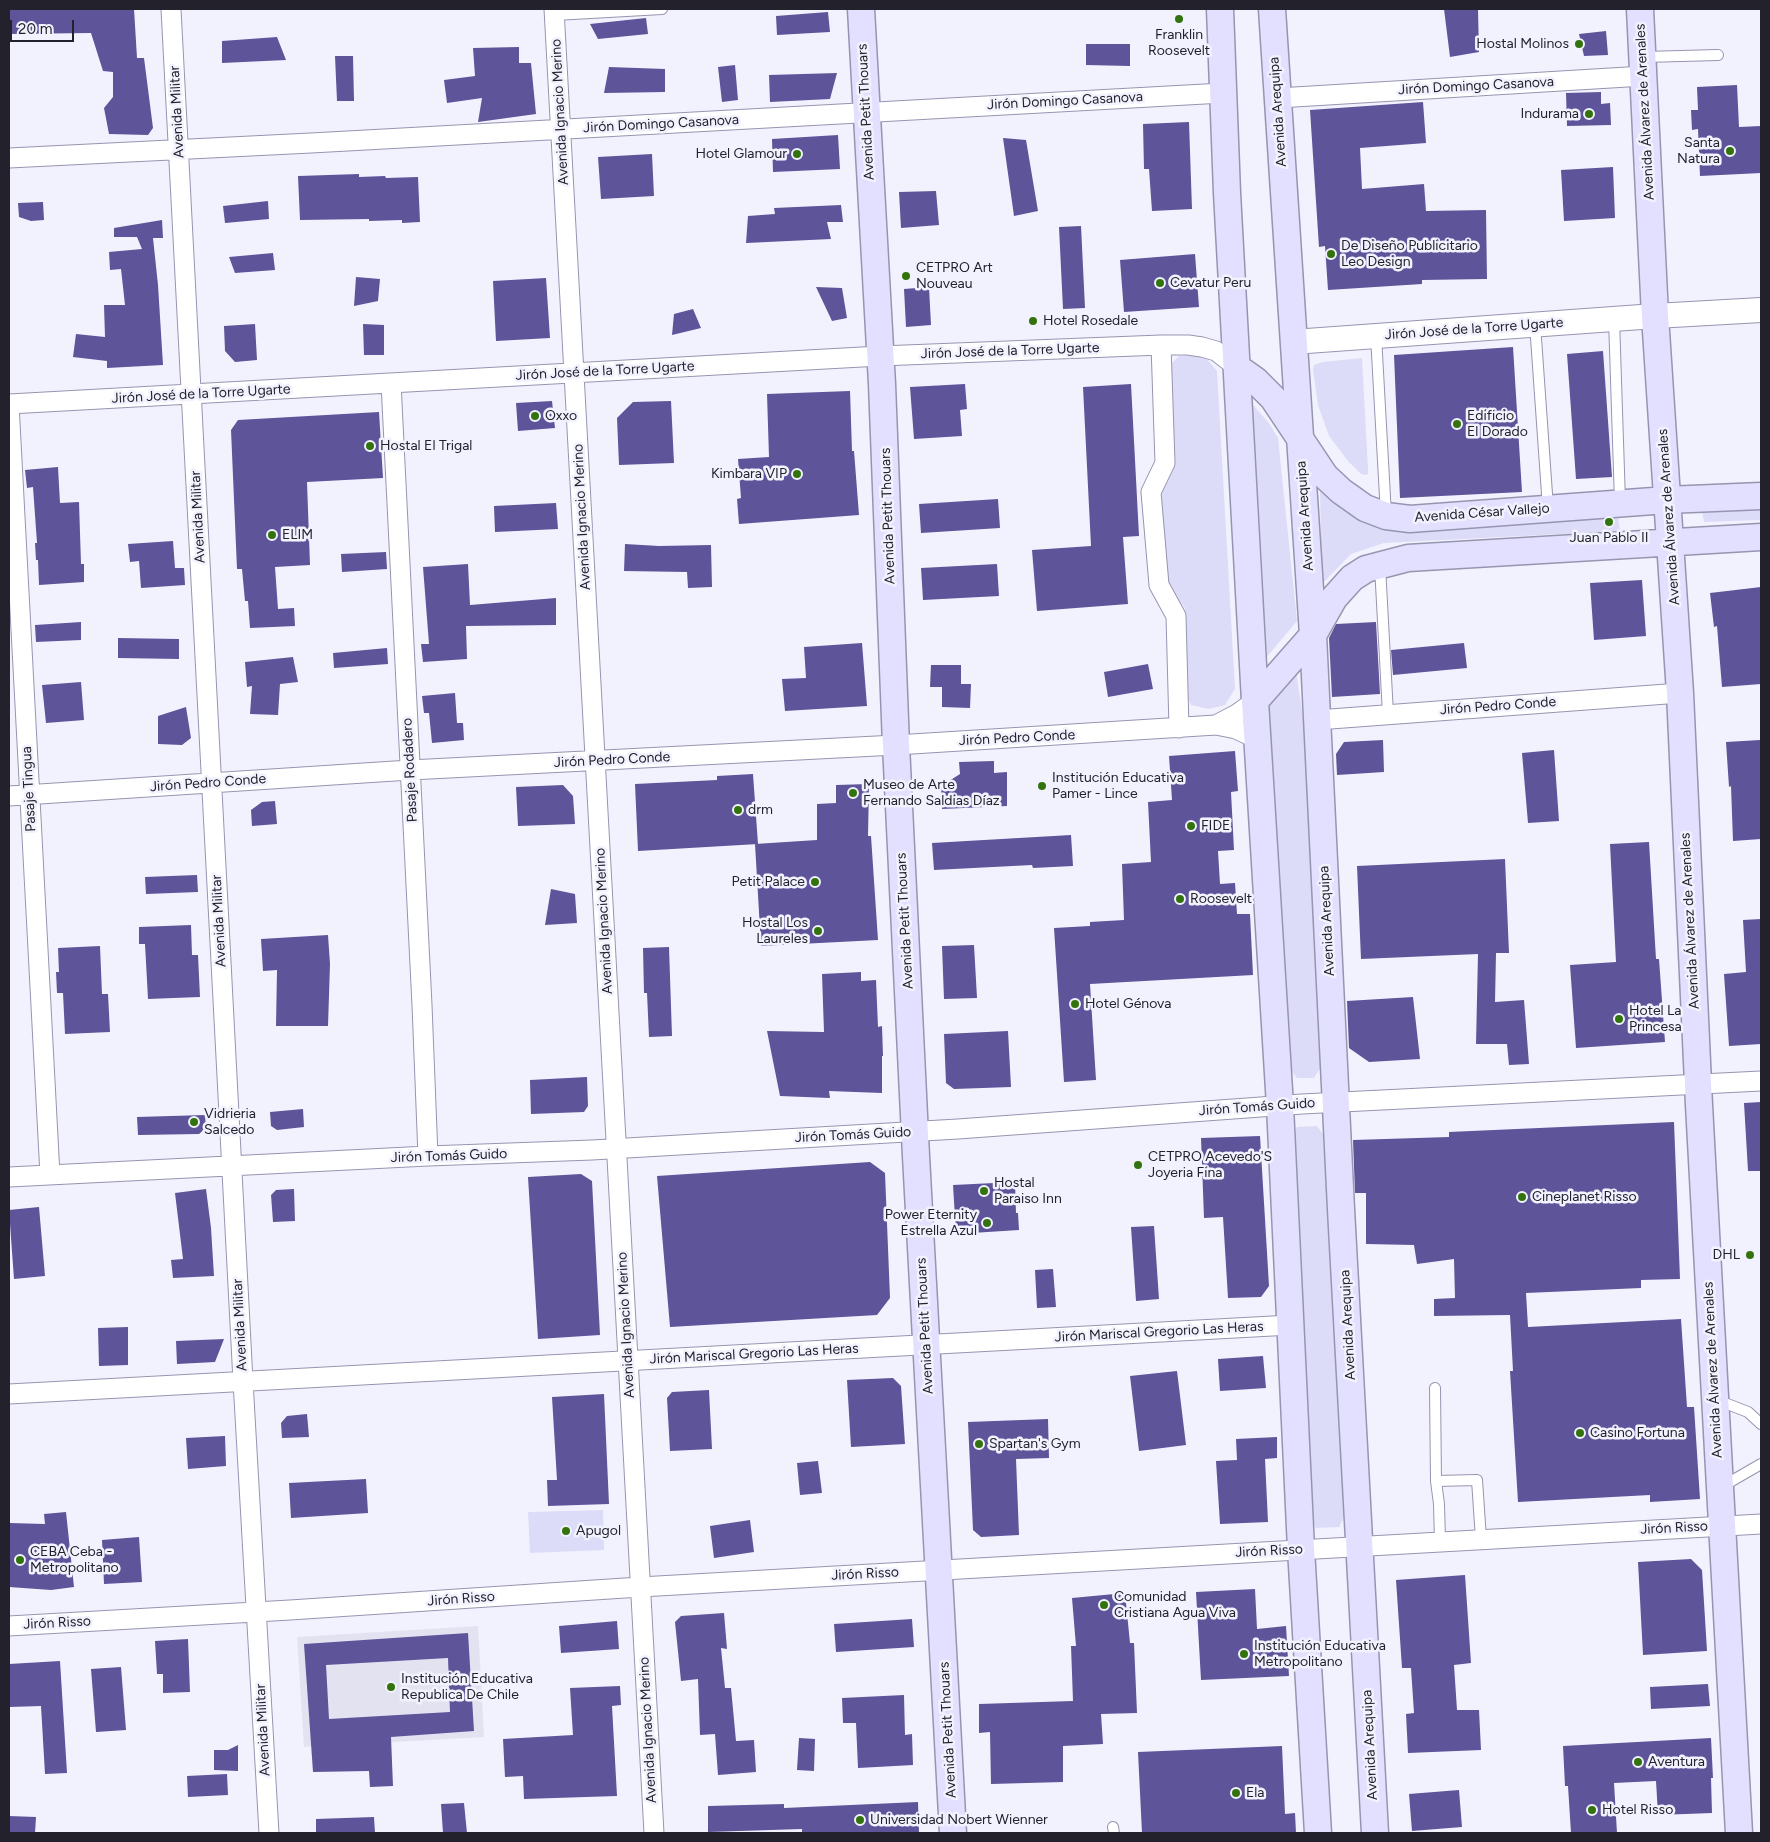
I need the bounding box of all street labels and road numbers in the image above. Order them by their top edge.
street label: Avenida Álvarez de Arenales [1632,23,1658,201]
street label: Avenida Ignacio Merino [548,38,572,186]
street label: Avenida Petit Thouars [854,43,878,181]
street label: Avenida Arequipa [1266,56,1290,168]
street label: Avenida Militar [166,65,188,159]
street label: Jirón Domingo Casanova [1398,74,1554,98]
street label: Jirón Domingo Casanova [987,89,1143,113]
street label: Jirón Domingo Casanova [583,112,739,136]
street label: Jirón José de la Torre Ugarte [1384,314,1564,344]
street label: Jirón José de la Torre Ugarte [920,339,1100,363]
street label: Jirón José de la Torre Ugarte [515,358,695,384]
street label: Jirón José de la Torre Ugarte [111,381,291,407]
street label: Avenida Álvarez de Arenales [1654,428,1684,606]
street label: Avenida Ignacio Merino [570,443,594,591]
street label: Avenida Petit Thouars [877,447,899,585]
street label: Avenida Arequipa [1293,460,1317,572]
street label: Avenida Militar [187,470,209,564]
street label: Avenida César Vallejo [1414,500,1550,526]
street label: Jirón Pedro Conde [1439,694,1557,718]
street label: Pasaje Rodadero [399,717,421,823]
street label: Jirón Pedro Conde [958,727,1076,749]
street label: Pasaje Tingua [18,746,40,832]
street label: Jirón Pedro Conde [553,749,671,771]
street label: Jirón Pedro Conde [149,771,267,795]
street label: Avenida Álvarez de Arenales [1677,832,1703,1010]
street label: Avenida Ignacio Merino [592,847,616,995]
street label: Avenida Petit Thouars [893,852,917,990]
street label: Avenida Arequipa [1316,865,1338,977]
street label: Avenida Militar [208,874,230,968]
street label: Jirón Tomás Guido [1198,1095,1316,1119]
street label: Jirón Tomás Guido [794,1124,912,1146]
street label: Jirón Tomás Guido [390,1146,508,1166]
street label: Avenida Ignacio Merino [614,1251,638,1399]
street label: Avenida Petit Thouars [913,1257,937,1395]
street label: Avenida Arequipa [1337,1269,1359,1381]
street label: Avenida Militar [229,1278,251,1372]
street label: Avenida Álvarez de Arenales [1700,1281,1726,1459]
street label: Jirón Mariscal Gregorio Las Heras [1054,1318,1264,1346]
street label: Jirón Mariscal Gregorio Las Heras [649,1340,859,1368]
street label: Jirón Risso [1640,1518,1708,1538]
street label: Jirón Risso [1235,1541,1303,1561]
street label: Jirón Risso [831,1564,899,1584]
street label: Jirón Risso [427,1588,495,1610]
street label: Jirón Risso [23,1613,91,1633]
street label: Avenida Ignacio Merino [636,1656,660,1804]
street label: Avenida Petit Thouars [936,1661,960,1799]
street label: Avenida Militar [252,1683,274,1777]
street label: Avenida Arequipa [1359,1689,1381,1801]

